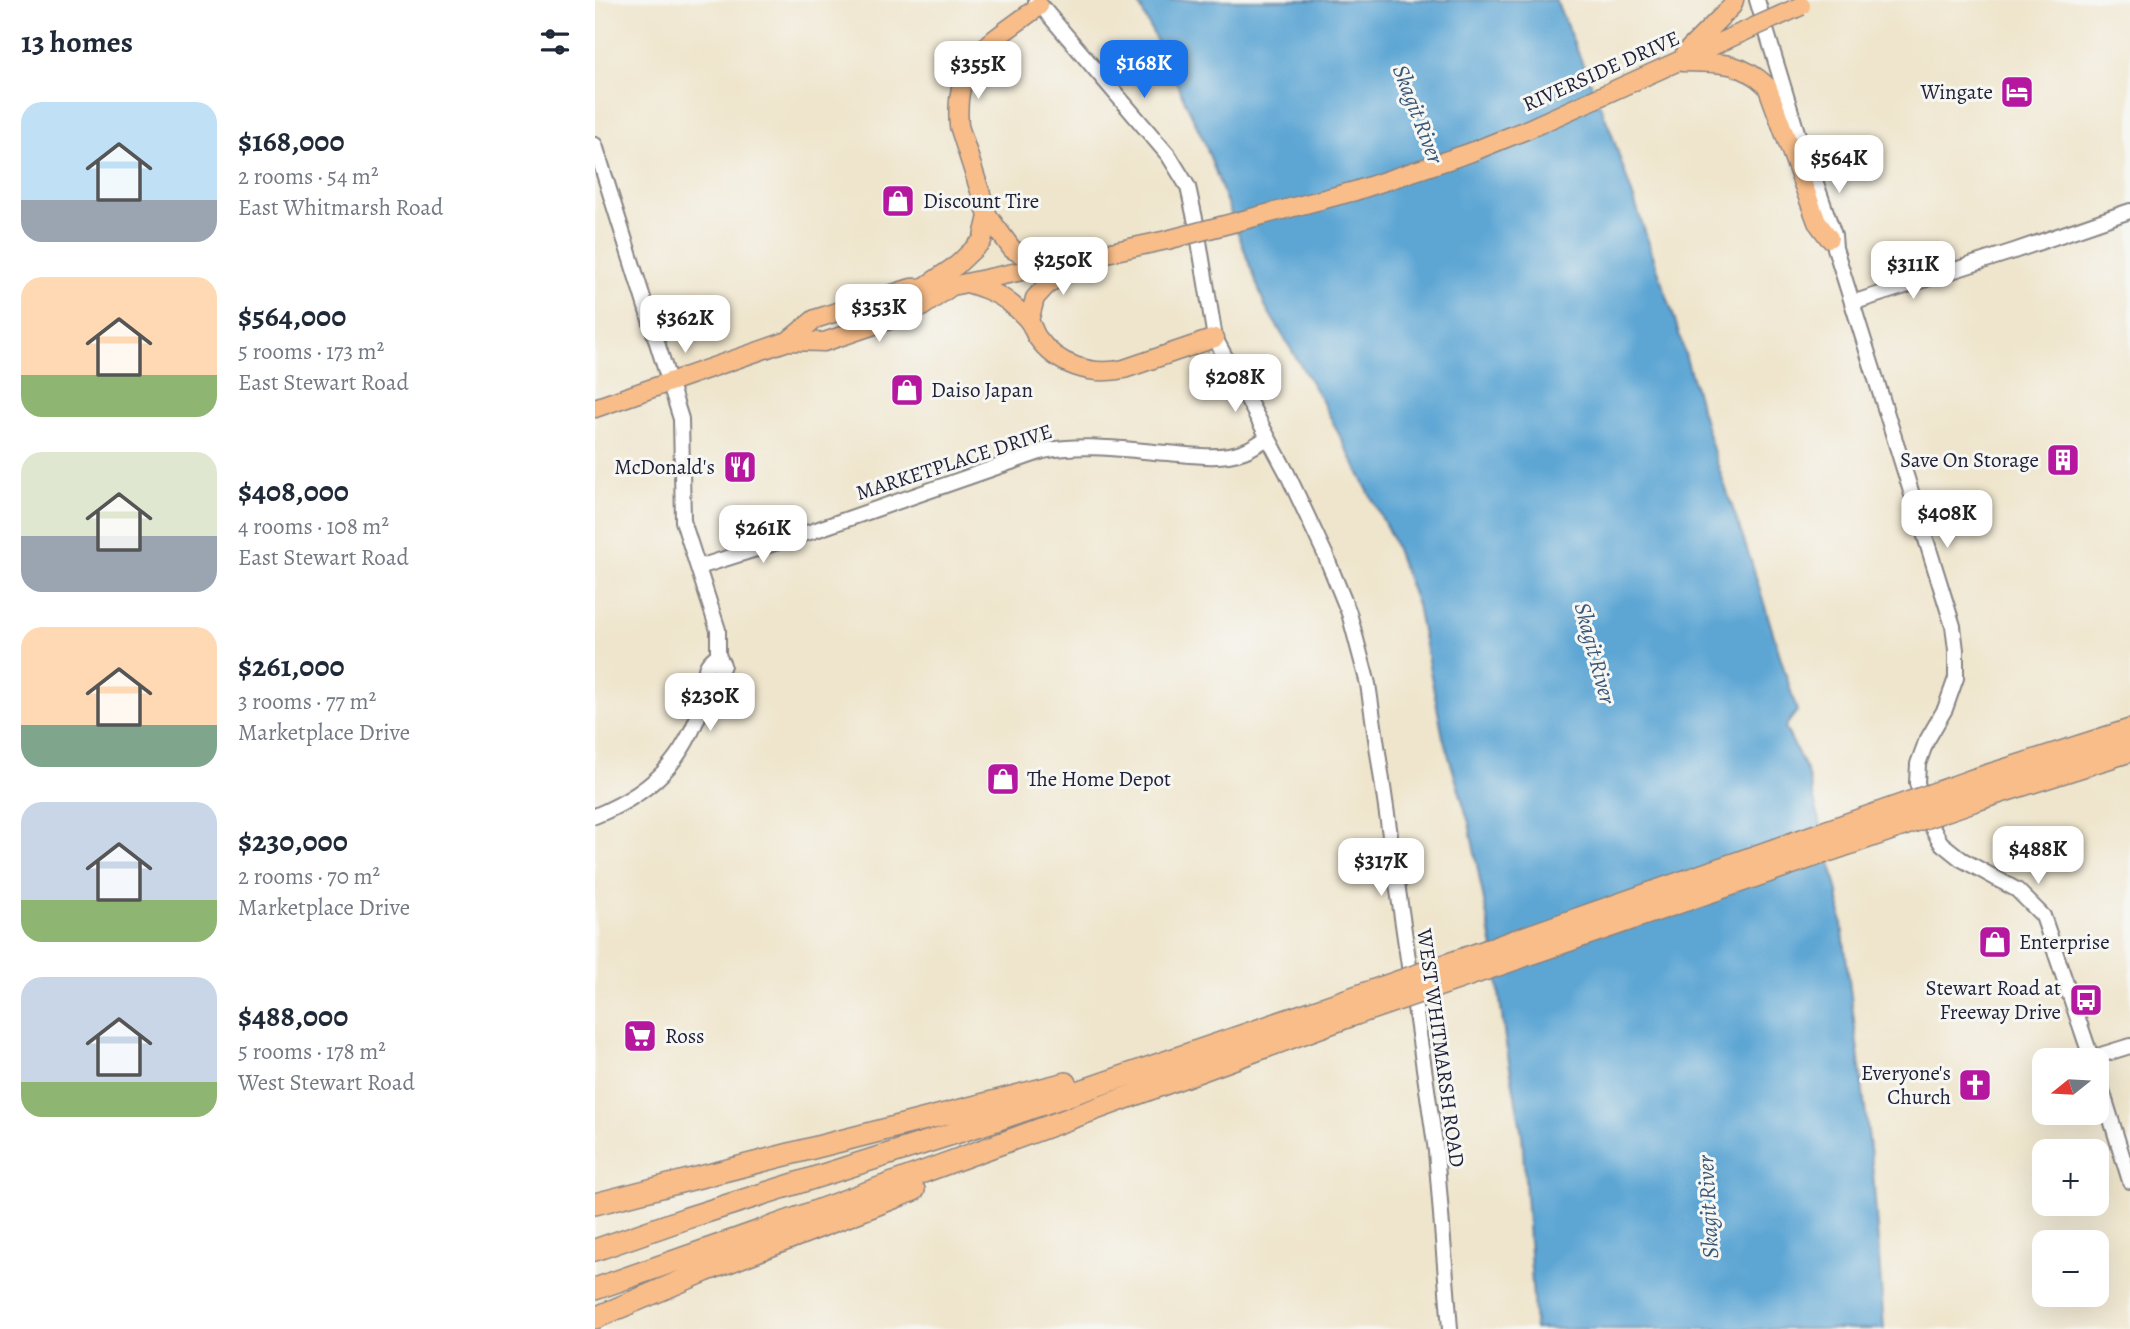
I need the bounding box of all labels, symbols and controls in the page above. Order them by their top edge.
text: 13 homes [21,22,133,62]
icon: filters [536,23,574,61]
street label: RIVERSIDE DRIVE [1518,24,1684,118]
pin: $168K [1095,41,1193,100]
pin: $355K [929,42,1027,101]
text: $168K [1116,47,1172,78]
text: $355K [950,48,1006,79]
water label: Skagit River [1385,60,1451,169]
hotel icon: Wingate [1998,73,2036,111]
place label: Wingate [1919,78,1993,106]
text: $168,000 [238,121,344,161]
icon: home [77,130,161,214]
pin: $564K [1790,136,1888,195]
text: $564K [1810,142,1868,173]
text: 2 rooms · 54 m² [238,161,379,192]
shop icon: Discount Tire [879,182,917,220]
place label: Discount Tire [923,187,1039,215]
text: East Whitmarsh Road [238,192,443,223]
pin: $250K [1014,238,1112,297]
pin: $311K [1864,242,1962,301]
text: $250K [1034,244,1092,275]
text: $311K [1887,248,1939,279]
pin: $353K [830,284,928,344]
text: $353K [851,291,907,322]
text: $564,000 [238,296,346,336]
pin: $362K [636,296,734,355]
text: $362K [656,302,714,333]
icon: home [77,305,161,389]
text: 5 rooms · 173 m² [238,336,384,367]
pin: $208K [1186,354,1284,414]
text: $208K [1205,361,1265,392]
text: East Stewart Road [238,367,409,398]
shop icon: Daiso Japan [888,371,926,409]
place label: Daiso Japan [931,376,1033,404]
street label: MARKETPLACE DRIVE [852,417,1056,507]
building icon: Save On Storage [2044,441,2082,479]
place label: Save On Storage [1900,446,2039,474]
restaurant icon: McDonald's [721,448,759,486]
place label: McDonald's [614,453,715,481]
text: $408,000 [238,471,349,511]
icon: home [77,480,161,564]
pin: $408K [1898,490,1996,550]
text: $408K [1917,497,1977,528]
pin: $261K [714,505,812,565]
text: 4 rooms · 108 m² [238,511,389,542]
text: $261K [735,512,791,543]
text: East Stewart Road [238,542,409,573]
water label: Skagit River [1567,599,1624,708]
text: $261,000 [238,646,345,686]
icon: home [77,655,161,739]
pin: $230K [661,674,759,733]
text: $230K [681,680,739,711]
text: 3 rooms · 77 m² [238,686,376,717]
text: Marketplace Drive [238,717,410,748]
shop icon: The Home Depot [984,760,1022,798]
place label: The Home Depot [1027,765,1171,793]
text: $230,000 [238,821,348,861]
pin: $488K [1989,826,2087,886]
icon: home [77,830,161,914]
text: $488K [2009,833,2067,864]
pin: $317K [1332,838,1430,898]
text: $317K [1354,845,1408,876]
text: 2 rooms · 70 m² [238,861,380,892]
text: Marketplace Drive [238,892,410,923]
shop icon: Enterprise [1976,923,2014,961]
street label: WEST WHITMARSH ROAD [1410,926,1472,1169]
place label: Enterprise [2019,928,2110,956]
place label: Stewart Road at Freeway Drive [1926,974,2061,1026]
bus stop icon: Stewart Road at Freeway Drive [2067,981,2105,1019]
text: $488,000 [238,996,348,1036]
icon: home [77,1005,161,1089]
supermarket icon: Ross [621,1017,659,1055]
place label: Ross [665,1022,705,1050]
text: 5 rooms · 178 m² [238,1036,386,1067]
north arrow [2032,1048,2109,1125]
map controls [2032,1048,2109,1307]
place label: Everyone's Church [1861,1059,1951,1111]
church icon: Everyone's Church [1956,1066,1994,1104]
text: West Stewart Road [238,1067,415,1098]
button: + [2032,1139,2109,1216]
water label: Skagit River [1690,1154,1726,1259]
button: − [2032,1230,2109,1307]

